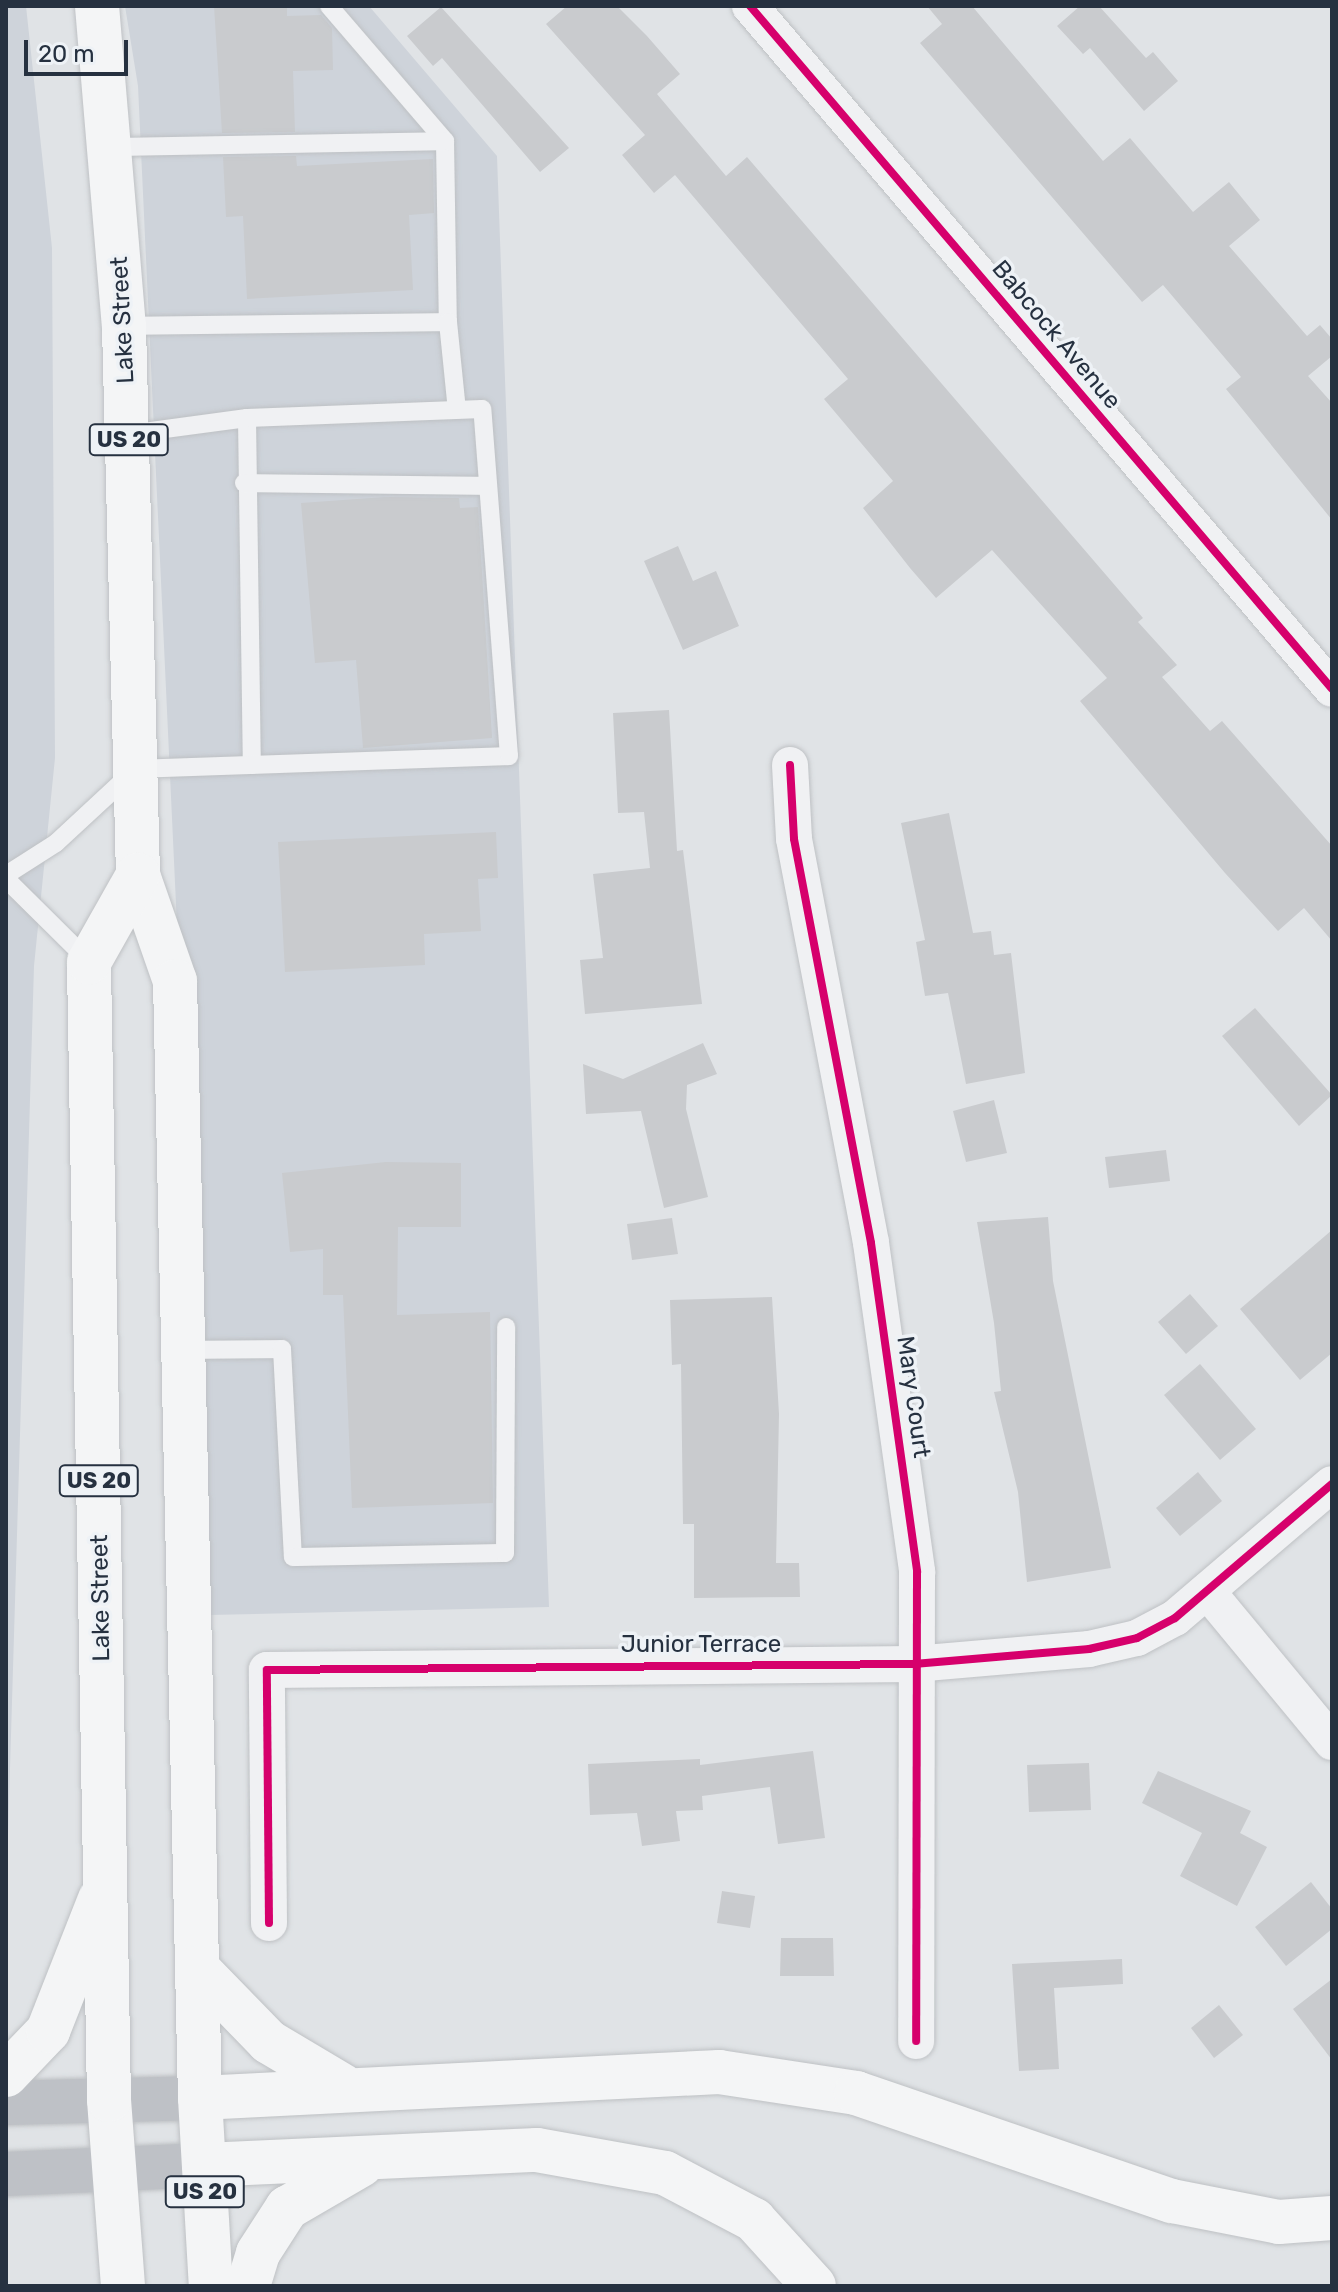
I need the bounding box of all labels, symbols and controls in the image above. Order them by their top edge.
scale bar [28,24,132,74]
text: 20 m [38,40,95,68]
street label: Babcock Avenue [985,254,1127,416]
street label: Lake Street [105,256,141,384]
road number: US 20 [87,422,171,458]
street label: Mary Court [890,1334,936,1460]
road number: US 20 [57,1463,141,1499]
street label: Lake Street [85,1534,117,1662]
street label: Junior Terrace [620,1631,782,1659]
road number: US 20 [163,2174,247,2210]

